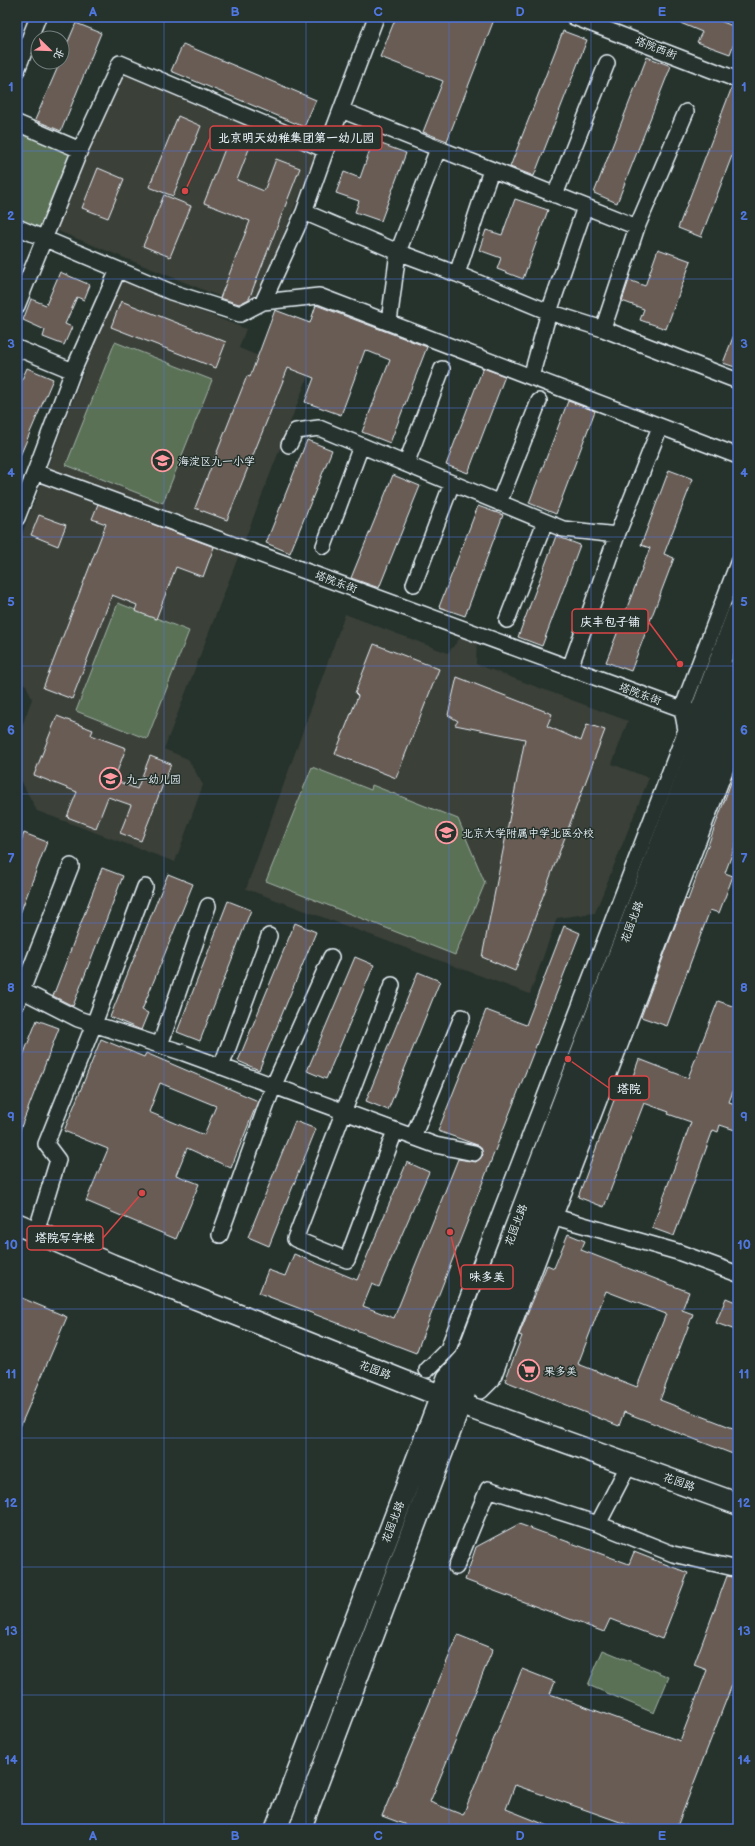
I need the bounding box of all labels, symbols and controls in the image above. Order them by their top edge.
text: A [88,4,97,20]
text: B [230,4,240,20]
text: C [373,4,383,20]
text: D [515,4,525,20]
text: E [658,4,667,20]
north arrow [30,30,70,70]
street label: 塔院西街 [633,34,680,62]
text: 北 [51,46,67,61]
text: 1 [8,79,14,95]
text: 1 [741,79,747,95]
callout: 北京明天幼稚集团第一幼儿园 [210,126,382,150]
text: 北京明天幼稚集团第一幼儿园 [218,131,374,146]
text: 2 [7,208,15,224]
text: 2 [740,208,748,224]
text: 3 [7,336,15,352]
text: 3 [740,336,748,352]
school or university icon: 海淀区九一小学 [150,448,176,474]
place label: 海淀区九一小学 [178,455,255,468]
text: 4 [7,465,15,481]
text: 4 [740,465,748,481]
street label: 塔院东街 [313,568,360,596]
text: 5 [7,594,15,610]
text: 5 [740,594,748,610]
callout: 庆丰包子铺 [572,609,648,633]
text: 庆丰包子铺 [580,615,640,630]
street label: 塔院东街 [617,680,664,708]
text: 6 [7,722,15,738]
text: 6 [740,722,748,738]
school or university icon: 九一幼儿园 [97,766,123,792]
place label: 九一幼儿园 [126,773,181,786]
school or university icon: 北京大学附属中学北医分校 [434,820,460,846]
place label: 北京大学附属中学北医分校 [462,827,594,840]
text: 7 [7,851,15,867]
text: 7 [740,851,748,867]
street label: 花园北路 [618,899,646,945]
text: 8 [7,980,15,996]
text: 8 [740,980,748,996]
callout: 塔院 [609,1076,649,1100]
text: 塔院 [617,1082,641,1097]
text: 9 [7,1109,15,1125]
text: 9 [740,1109,748,1125]
street label: 花园北路 [502,1202,530,1248]
callout: 塔院写字楼 [27,1226,103,1250]
text: 塔院写字楼 [35,1231,95,1246]
text: 10 [4,1237,18,1253]
text: 10 [737,1237,751,1253]
callout: 味多美 [461,1265,513,1289]
text: 味多美 [469,1270,505,1285]
street label: 花园路 [357,1358,393,1382]
supermarket icon: 果多美 [516,1358,542,1384]
place label: 果多美 [544,1365,577,1378]
text: 11 [6,1366,16,1382]
text: 11 [739,1366,749,1382]
street label: 花园路 [661,1470,697,1494]
text: 12 [4,1495,18,1511]
text: 12 [737,1495,751,1511]
street label: 花园北路 [379,1499,407,1545]
text: 13 [4,1623,18,1639]
text: 13 [737,1623,751,1639]
text: 14 [4,1752,18,1768]
text: 14 [737,1752,751,1768]
text: A [88,1828,97,1844]
text: B [230,1828,240,1844]
text: C [373,1828,383,1844]
text: D [515,1828,525,1844]
text: E [658,1828,667,1844]

